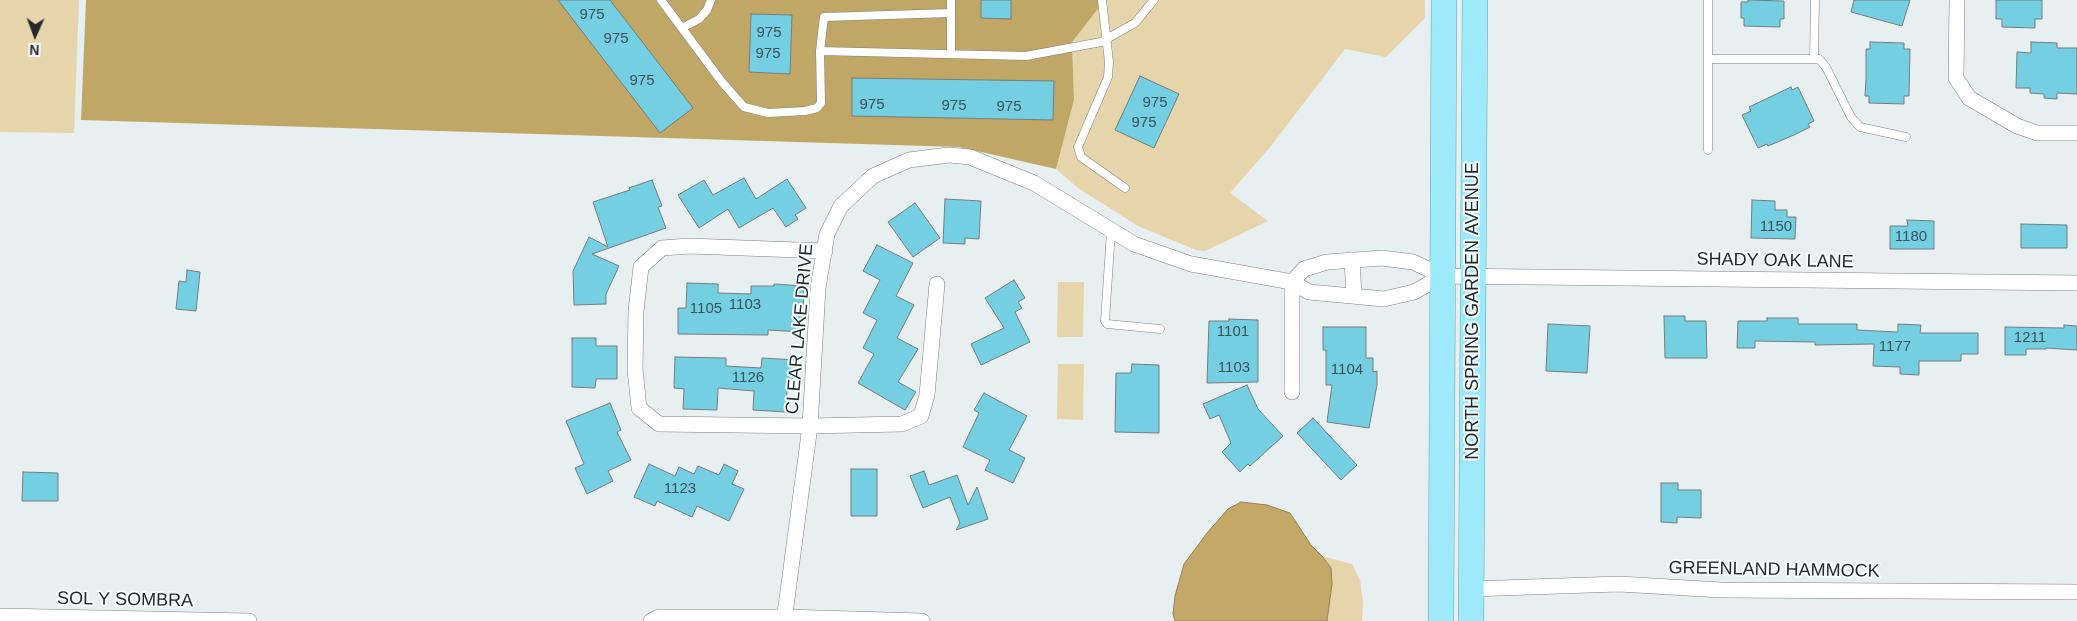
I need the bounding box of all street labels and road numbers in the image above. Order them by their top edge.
street label: NORTH SPRING GARDEN AVENUE [1462,162,1484,460]
street label: CLEAR LAKE DRIVE [782,243,818,415]
street label: SHADY OAK LANE [1696,249,1854,273]
street label: GREENLAND HAMMOCK [1668,557,1880,583]
street label: SOL Y SOMBRA [57,588,193,612]

